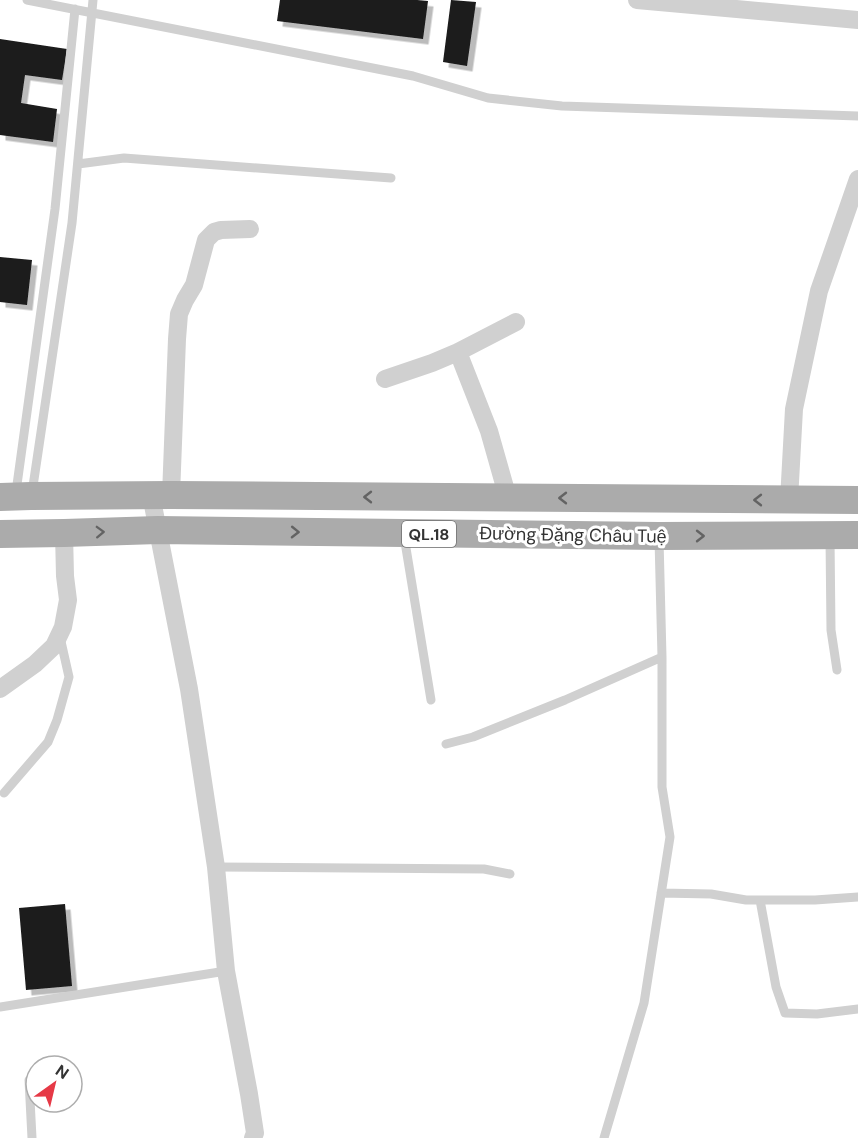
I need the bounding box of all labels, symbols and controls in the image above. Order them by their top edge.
one-way arrow [363,490,372,503]
one-way arrow [558,492,567,504]
one-way arrow [753,493,762,506]
road number: QL.18 [402,521,456,547]
street label: Đường Đặng Châu Tuệ [479,521,667,549]
one-way arrow [96,526,105,539]
one-way arrow [291,526,300,538]
one-way arrow [696,530,705,542]
north arrow [24,1054,84,1114]
text: N [51,1060,73,1084]

